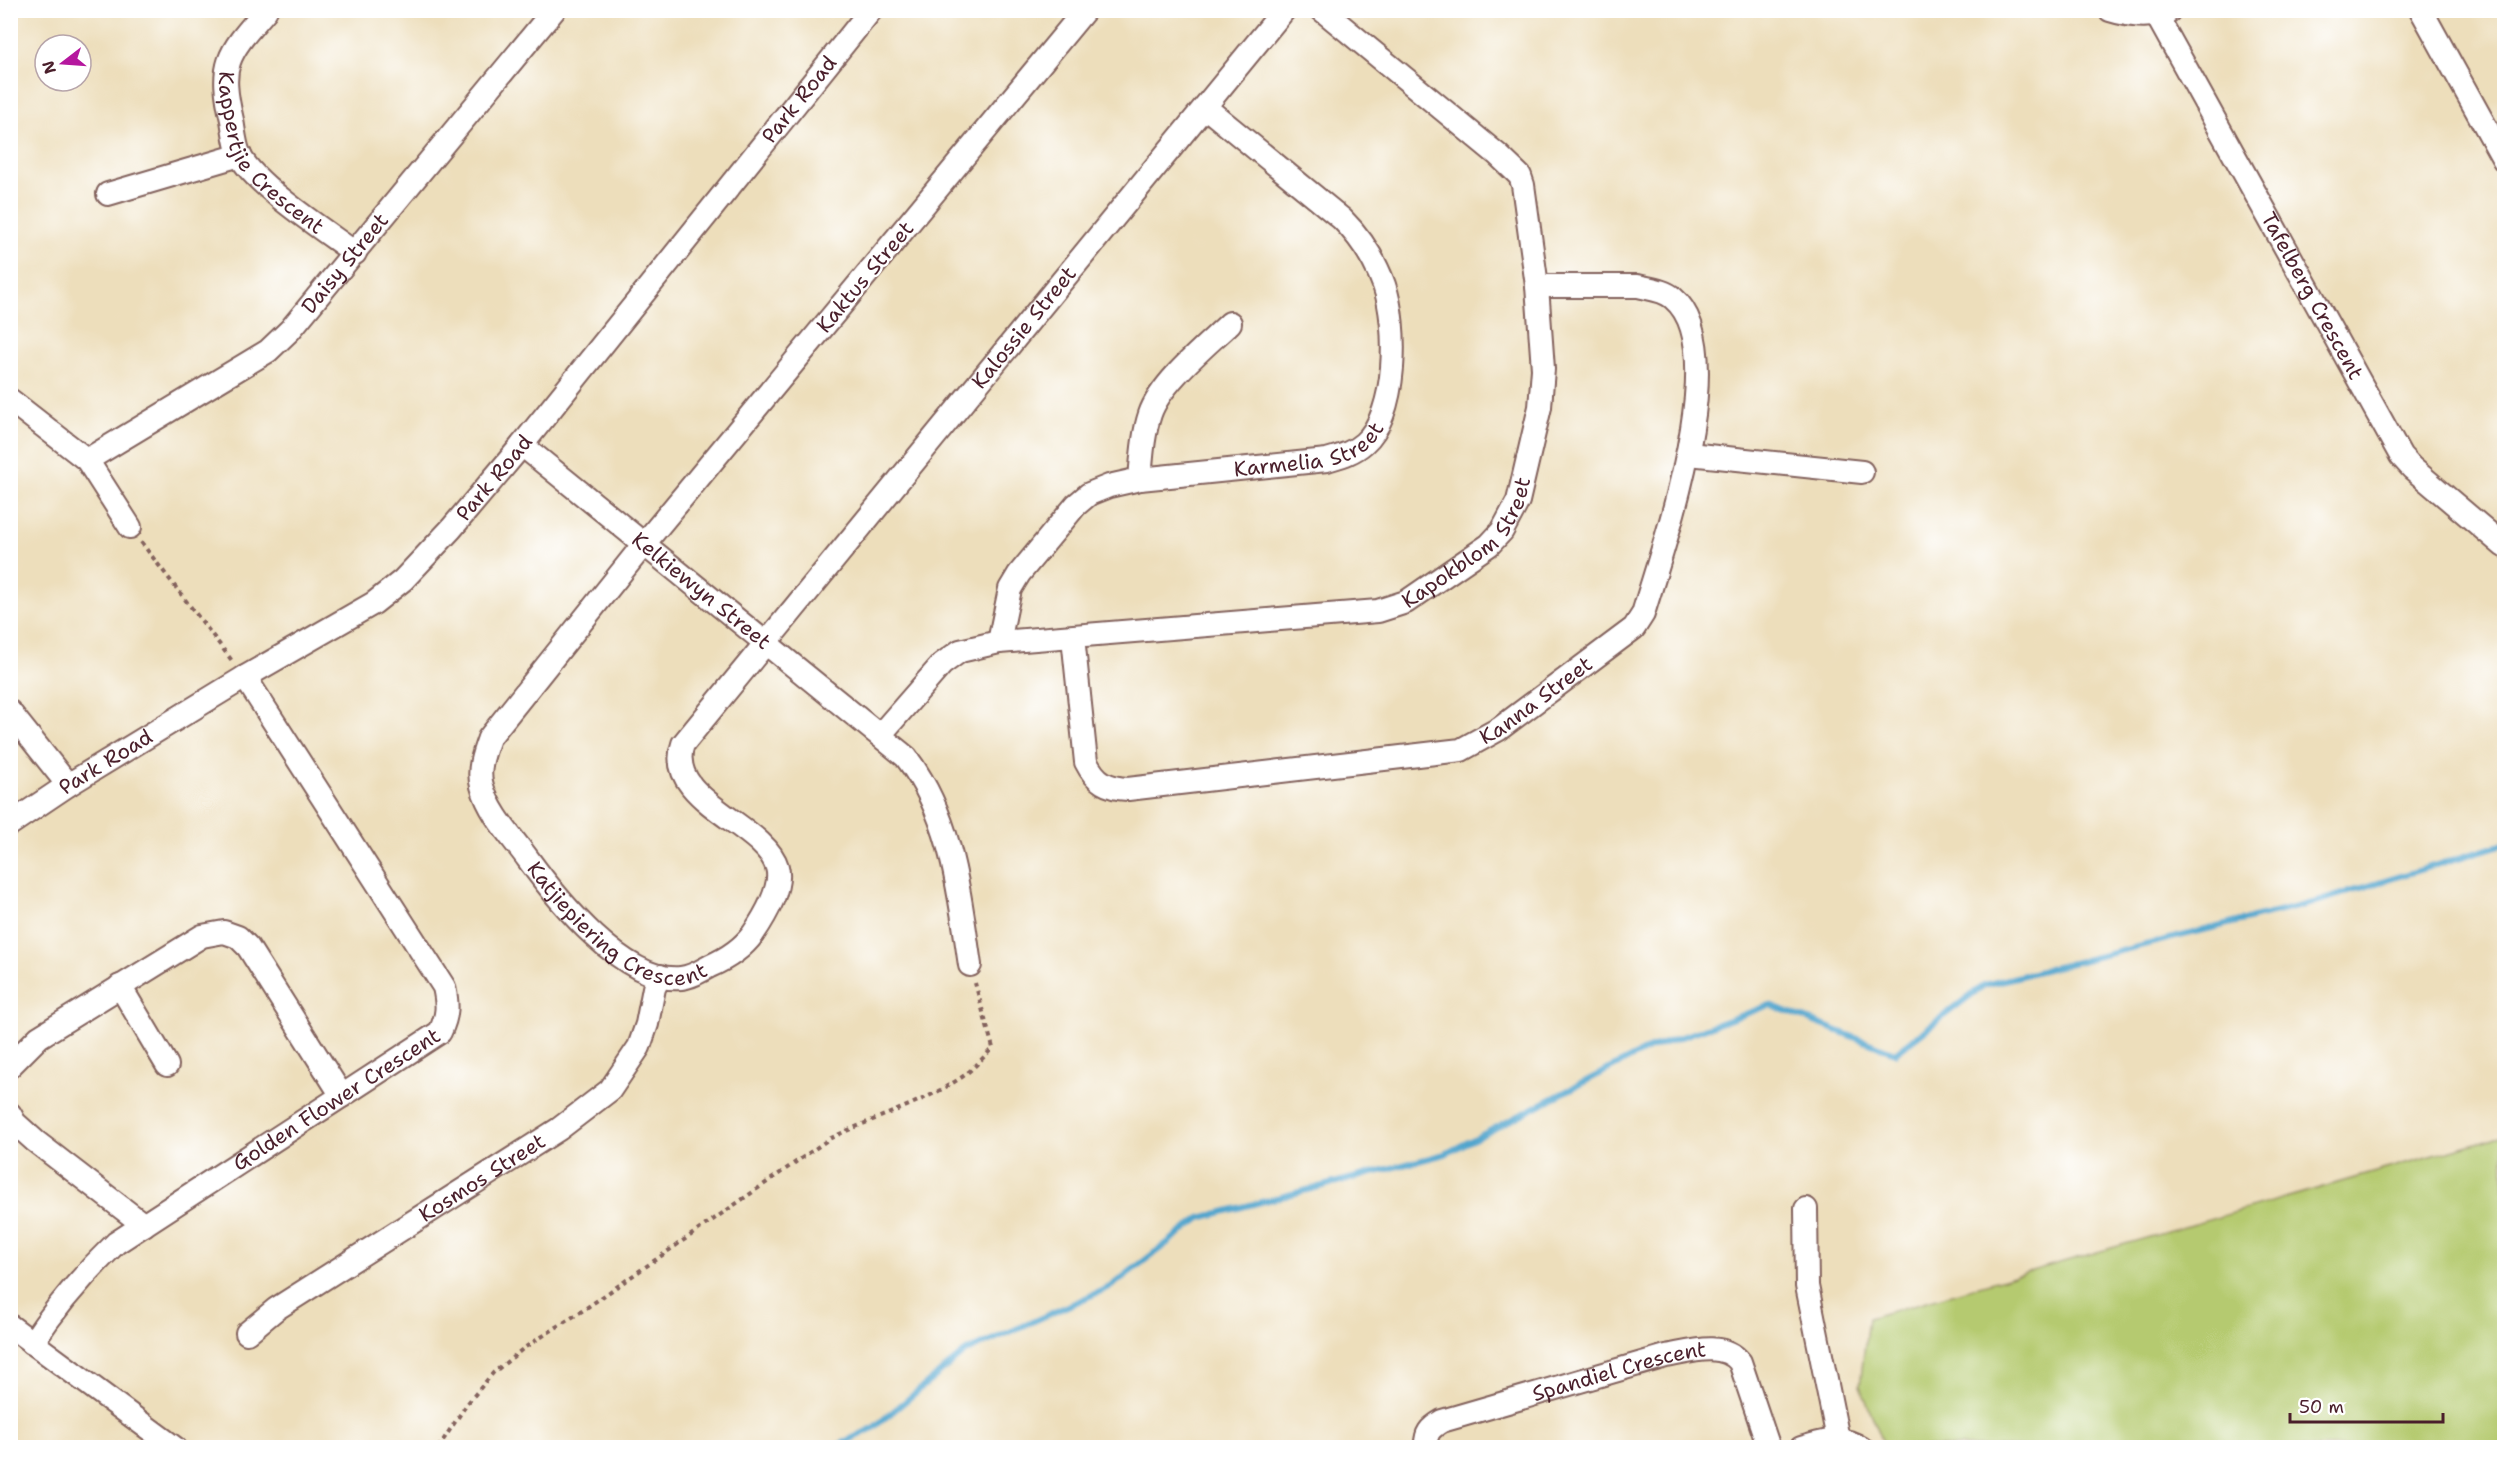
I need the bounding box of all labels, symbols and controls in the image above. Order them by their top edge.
north arrow [33,33,93,93]
street label: Park Road [755,50,843,149]
text: N [37,58,61,76]
street label: Kappertjie Crescent [212,71,330,241]
street label: Daisy Street [295,207,395,320]
street label: Tafelberg Crescent [2254,207,2370,385]
street label: Kaktus Street [810,215,920,339]
street label: Kalossie Street [965,260,1083,395]
street label: Karmelia Street [1232,417,1390,483]
street label: Park Road [450,429,539,527]
street label: Kapokblom Street [1396,474,1537,615]
street label: Kelkiewyn Street [626,526,777,656]
street label: Kanna Street [1474,650,1598,751]
street label: Park Road [53,723,158,801]
street label: Katjiepiering Crescent [521,856,712,993]
street label: Golden Flower Crescent [227,1022,446,1177]
street label: Kosmos Street [413,1127,551,1229]
street label: Spandiel Crescent [1529,1335,1707,1408]
scale bar [2290,1386,2443,1424]
text: 50 m [2299,1395,2344,1419]

